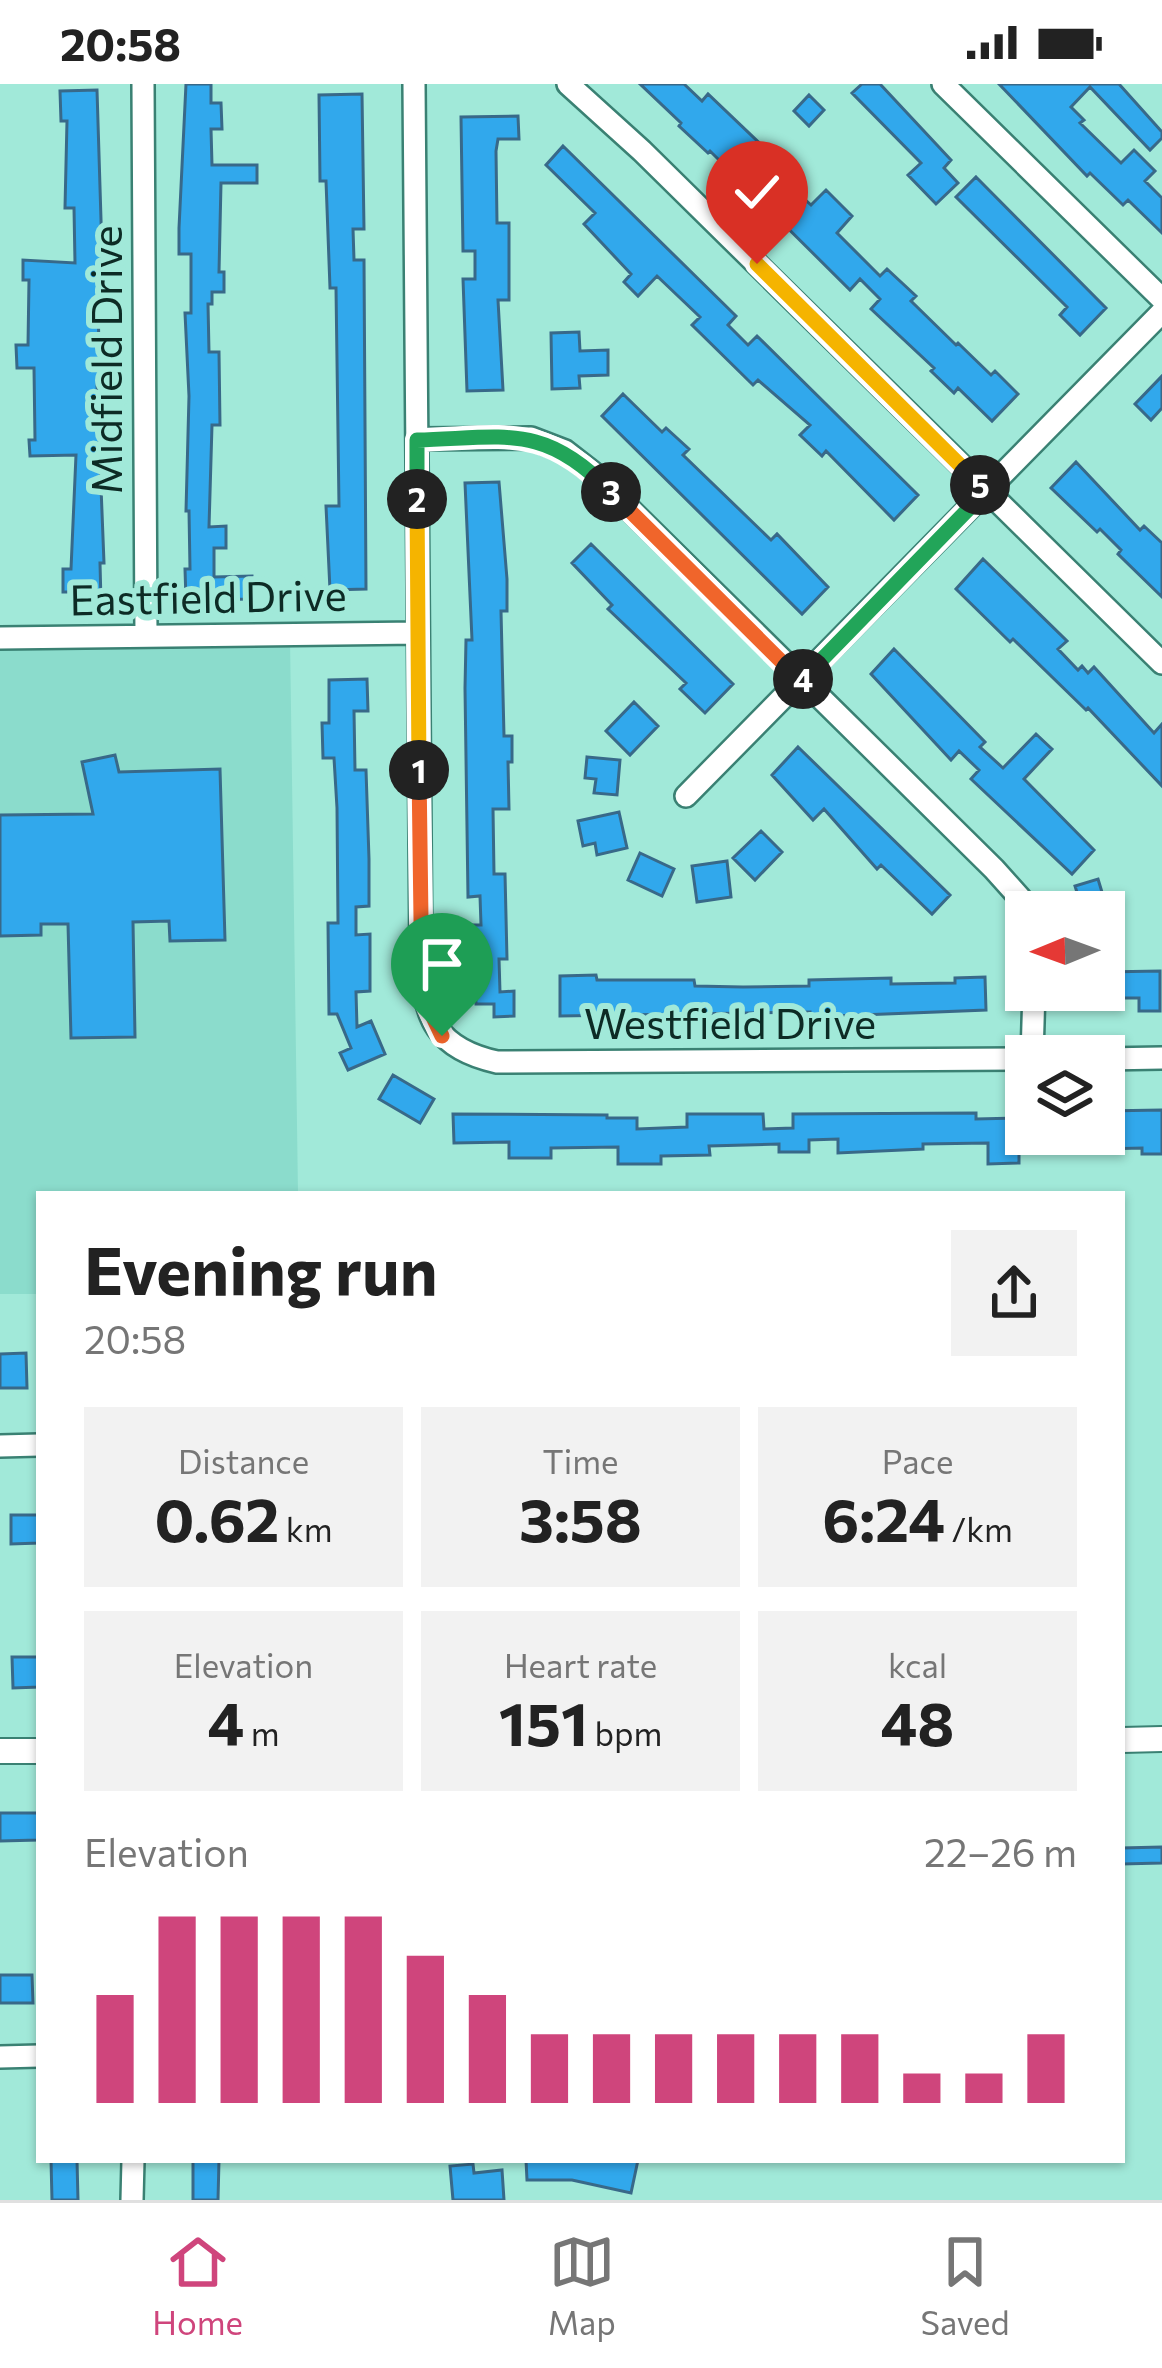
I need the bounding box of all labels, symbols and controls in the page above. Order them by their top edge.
text: 20:58 [60,15,181,70]
pin [706,141,808,264]
icon: check [724,159,790,225]
street label: Midfield Drive [79,225,131,495]
pin: 5 [950,455,1010,515]
pin: 3 [581,462,641,522]
text: 5 [970,464,990,505]
pin: 2 [387,469,447,529]
text: 3 [601,471,621,512]
text: 2 [408,478,426,519]
street label: Eastfield Drive [69,568,347,624]
pin: 4 [773,649,833,709]
text: 4 [793,658,813,699]
pin: 1 [389,740,449,800]
text: 1 [412,749,426,790]
north arrow [1005,891,1125,1011]
map controls [1005,891,1125,1155]
pin [391,913,493,1036]
icon: arrive [409,931,475,997]
street label: Westfield Drive [584,996,876,1048]
button: layers [1005,1035,1125,1155]
text: Evening run [84,1228,438,1309]
button: share [951,1230,1077,1356]
text: 20:58 [84,1314,186,1362]
text: Distance [178,1440,309,1481]
text: Time [543,1440,618,1481]
text: Pace [882,1440,953,1481]
text: 0.62 [155,1481,279,1554]
text: 3:58 [519,1481,642,1554]
text: 6:24 [822,1481,945,1554]
text: km [279,1508,332,1549]
text: /km [945,1508,1013,1549]
text: Elevation [174,1644,313,1685]
text: Heart rate [504,1644,657,1685]
text: kcal [888,1644,947,1685]
text: 4 [208,1685,244,1758]
text: 151 [499,1685,588,1758]
text: 48 [881,1685,954,1758]
text: m [244,1712,279,1753]
text: bpm [588,1712,662,1753]
text: Elevation [84,1827,249,1875]
text: 22–26 m [924,1827,1077,1875]
tab: Home [152,2229,243,2342]
tab: Map [548,2229,616,2342]
tab: Saved [921,2229,1010,2342]

